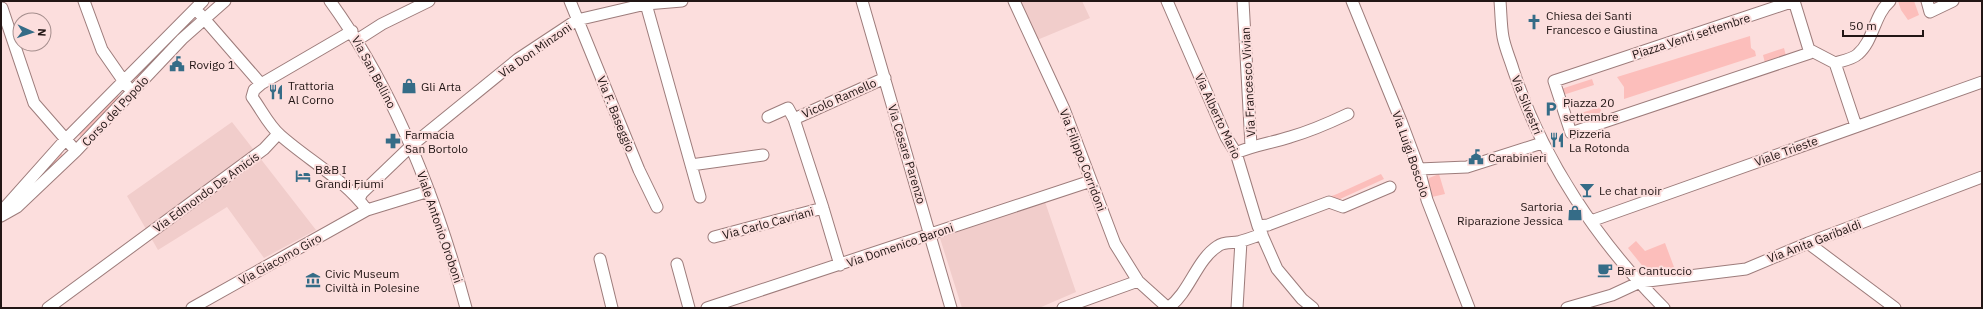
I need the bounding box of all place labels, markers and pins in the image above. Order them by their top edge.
place label: Chiesa dei Santi Francesco e Giustina [1546,8,1658,37]
church icon: Chiesa dei Santi Francesco e Giustina [1525,13,1543,31]
public building icon: Rovigo 1 [168,55,186,73]
place label: Rovigo 1 [189,57,235,72]
shop icon: Gli Arta [400,77,418,95]
place label: Trattoria Al Corno [288,78,334,107]
place label: Gli Arta [421,79,462,94]
restaurant icon: Trattoria Al Corno [267,83,285,101]
place label: Piazza 20 settembre [1563,95,1619,124]
parking icon: Piazza 20 settembre [1542,100,1560,118]
place label: Pizzeria La Rotonda [1569,126,1630,155]
place label: Farmacia San Bortolo [405,127,468,156]
restaurant icon: Pizzeria La Rotonda [1548,131,1566,149]
pharmacy icon: Farmacia San Bortolo [384,132,402,150]
public building icon: Carabinieri [1467,148,1485,166]
place label: Carabinieri [1488,150,1546,165]
place label: B&B I Grandi Fiumi [315,162,384,191]
hotel icon: B&B I Grandi Fiumi [294,167,312,185]
bar icon: Le chat noir [1578,181,1596,199]
place label: Le chat noir [1599,183,1662,198]
place label: Sartoria Riparazione Jessica [1457,199,1564,228]
shop icon: Sartoria Riparazione Jessica [1566,204,1584,222]
cafe icon: Bar Cantuccio [1596,261,1614,279]
place label: Bar Cantuccio [1617,263,1692,278]
place label: Civic Museum Civiltà in Polesine [325,266,420,295]
museum icon: Civic Museum Civiltà in Polesine [304,271,322,289]

